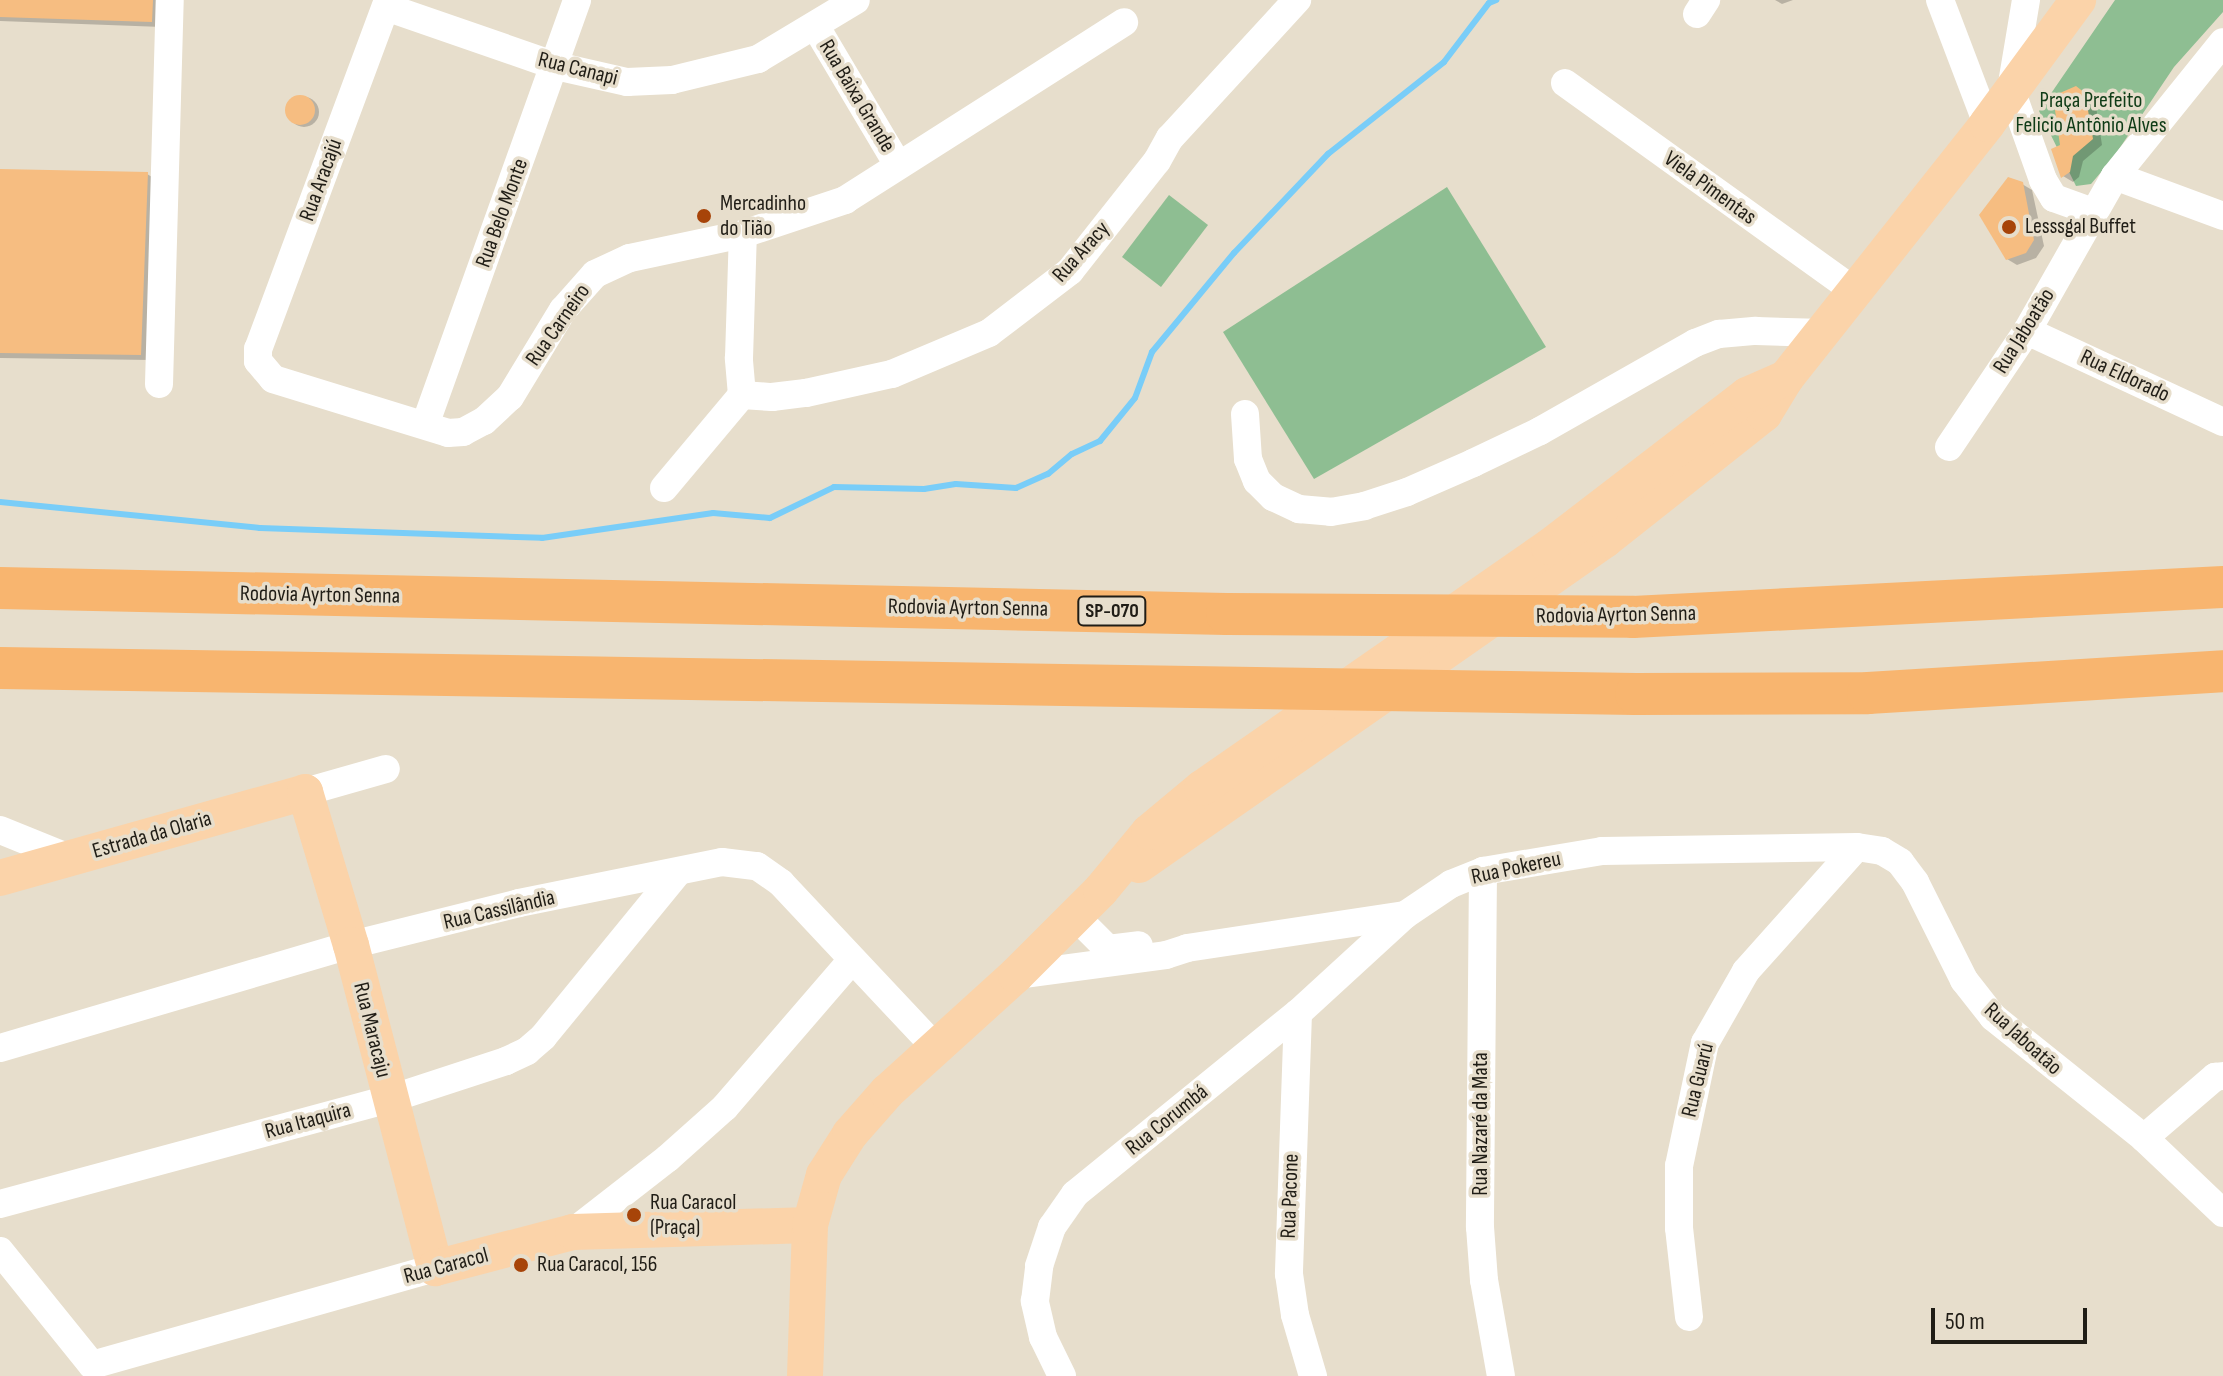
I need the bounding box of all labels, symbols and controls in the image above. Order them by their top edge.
street label: Rua Baixa Grande [813,35,901,157]
street label: Rua Canapi [535,46,621,92]
park label: Praça Prefeito Felicio Antônio Alves [2015,87,2167,138]
street label: Rua Aracajú [294,135,348,225]
street label: Viela Pimentas [1659,146,1761,230]
street label: Rua Belo Monte [470,155,534,271]
place label: Mercadinho do Tião [720,190,806,242]
marker: Mercadinho do Tião [695,207,713,225]
place label: Lesssgal Buffet [2025,214,2136,240]
street label: Rua Aracy [1047,216,1115,288]
marker: Lesssgal Buffet [2000,218,2018,236]
street label: Rua Carneiro [520,279,596,371]
street label: Rua Jaboatão [1988,284,2060,378]
street label: Rua Eldorado [2076,344,2174,408]
street label: Rodovia Ayrton Senna [240,580,400,610]
street label: Rodovia Ayrton Senna [888,593,1048,623]
road number: SP-070 [1076,595,1148,627]
street label: Rodovia Ayrton Senna [1536,600,1696,630]
street label: Estrada da Olaria [89,805,215,865]
street label: Rua Pokereu [1469,846,1563,890]
street label: Rua Cassilândia [441,884,557,936]
street label: Rua Maracaju [347,980,397,1080]
street label: Rua Jaboatão [1979,997,2067,1081]
street label: Rua Guarú [1676,1040,1720,1120]
street label: Rua Nazaré da Mata [1468,1052,1494,1196]
street label: Rua Corumbá [1121,1079,1213,1161]
street label: Rua Itaquira [262,1097,354,1145]
street label: Rua Pacone [1275,1153,1305,1239]
place label: Rua Caracol (Praça) [650,1189,736,1240]
marker: Rua Caracol (Praça) [625,1206,643,1224]
street label: Rua Caracol [401,1242,491,1290]
place label: Rua Caracol, 156 [537,1252,657,1278]
marker: Rua Caracol, 156 [512,1256,530,1274]
scale bar [1935,1292,2091,1342]
text: 50 m [1945,1307,1985,1336]

